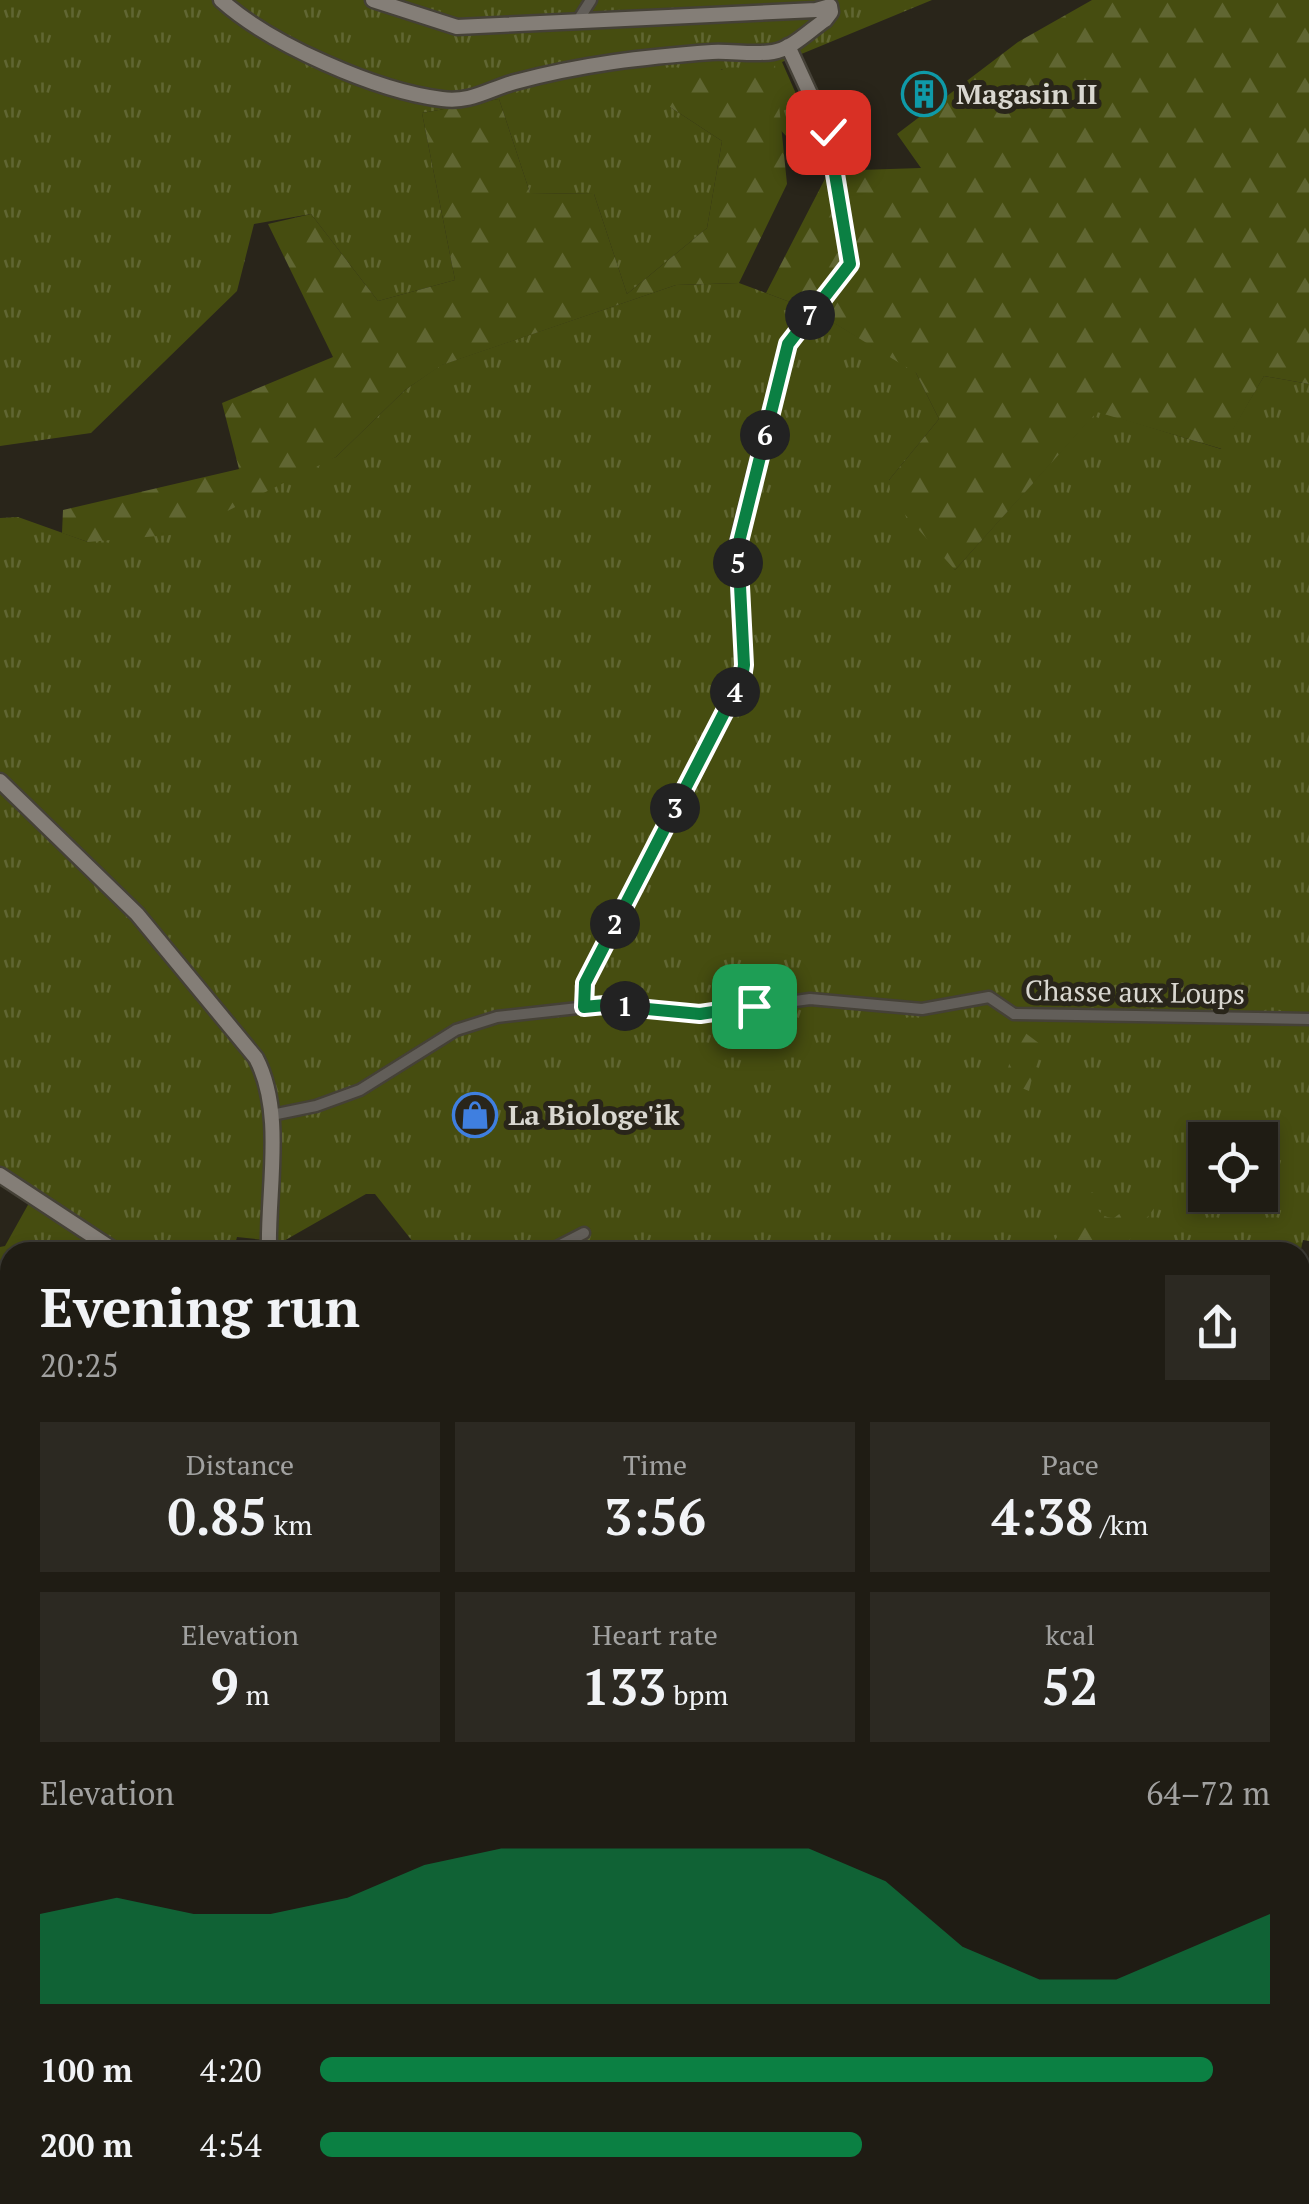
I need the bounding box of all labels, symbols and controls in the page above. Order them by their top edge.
building icon: Magasin II [901,71,947,117]
place label: Magasin II [956,75,1097,112]
pin [786,90,871,175]
icon: check [801,105,856,160]
pin: 7 [785,290,835,340]
text: 7 [802,296,818,333]
pin: 6 [740,410,790,460]
text: 6 [757,416,773,453]
pin: 5 [713,538,763,588]
text: 5 [730,544,746,581]
pin: 4 [710,667,760,717]
text: 4 [727,673,743,710]
pin: 3 [650,783,700,833]
text: 3 [667,789,683,826]
pin: 2 [590,899,640,949]
text: 2 [607,905,623,942]
pin [712,964,797,1049]
street label: Chasse aux Loups [1025,971,1245,1012]
icon: arrive [727,979,782,1034]
pin: 1 [600,981,650,1031]
text: 1 [617,987,633,1024]
shop icon: La Biologe'ik [452,1092,498,1138]
place label: La Biologe'ik [508,1096,680,1133]
map controls [1188,1122,1278,1212]
button: locate [1188,1122,1278,1212]
text: Evening run [40,1270,360,1343]
button: share [1165,1275,1270,1380]
text: 20:25 [40,1344,119,1386]
text: Distance [186,1446,294,1483]
text: Time [623,1446,687,1483]
text: Pace [1041,1446,1099,1483]
text: 0.85 [168,1483,267,1549]
text: 3:56 [604,1483,706,1549]
text: 4:38 [992,1483,1093,1549]
text: km [267,1506,312,1543]
text: /km [1093,1506,1148,1543]
text: Elevation [181,1616,299,1653]
text: Heart rate [592,1616,718,1653]
text: kcal [1045,1616,1095,1653]
text: 9 [210,1653,239,1719]
text: 133 [582,1653,666,1719]
text: 52 [1042,1653,1098,1719]
text: m [239,1676,270,1713]
text: bpm [666,1676,728,1713]
text: Elevation [40,1772,174,1814]
text: 64–72 m [1146,1772,1270,1814]
text: 100 m [40,2049,132,2091]
text: 4:20 [200,2049,262,2091]
text: 200 m [40,2124,132,2166]
text: 4:54 [200,2124,262,2166]

